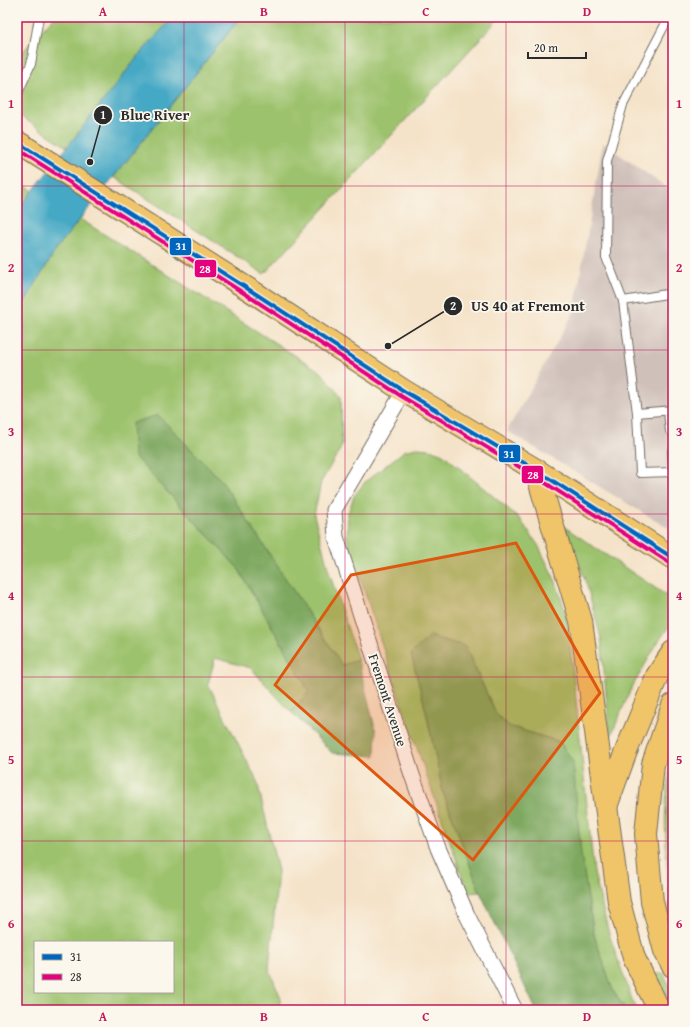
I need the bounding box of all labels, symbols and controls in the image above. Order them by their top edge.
text: A [99,2,108,21]
text: B [260,2,268,21]
text: C [422,2,430,21]
text: D [583,2,591,21]
scale bar [528,34,586,60]
text: 20 m [534,39,558,56]
text: 1 [8,94,14,113]
text: 1 [676,94,682,113]
callout: Blue River [93,102,198,129]
text: Blue River [121,104,189,125]
text: 1 [100,106,106,123]
line badge: 31 [169,237,192,256]
text: 31 [175,238,187,254]
text: 2 [8,258,15,277]
text: 2 [676,258,683,277]
line badge: 28 [194,259,217,278]
text: 28 [199,261,211,277]
callout: US 40 at Fremont [443,293,593,320]
text: US 40 at Fremont [471,295,585,316]
text: 2 [450,297,456,314]
text: 3 [8,422,14,441]
text: 3 [676,422,682,441]
line badge: 31 [498,444,521,463]
text: 31 [503,446,515,462]
line badge: 28 [521,465,544,484]
text: 28 [527,467,539,483]
text: 4 [8,586,15,605]
text: 4 [676,586,683,605]
street label: Fremont Avenue [364,651,413,749]
text: 5 [8,750,15,769]
text: 5 [676,750,683,769]
text: 6 [8,914,15,933]
text: 6 [676,914,683,933]
legend [34,941,174,993]
text: 31 [70,948,82,965]
text: 28 [70,968,82,985]
text: A [99,1007,108,1026]
text: B [260,1007,268,1026]
text: C [422,1007,430,1026]
text: D [583,1007,591,1026]

